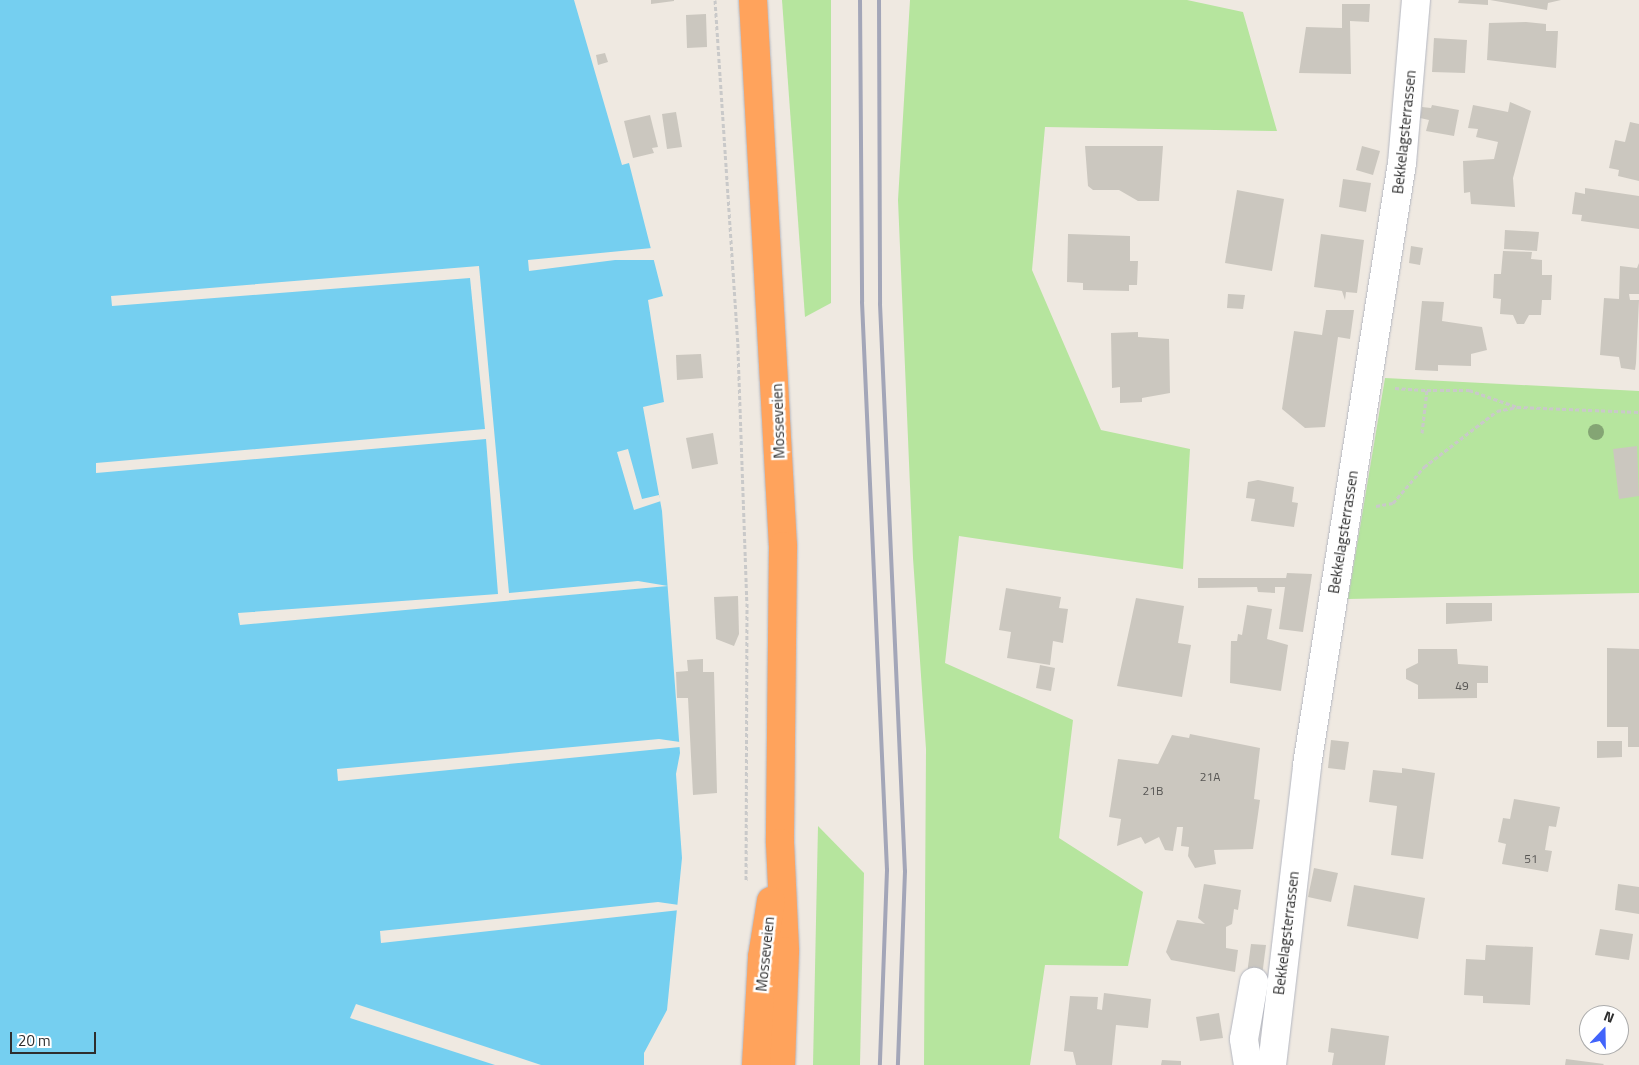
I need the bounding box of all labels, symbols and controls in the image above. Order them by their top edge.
street label: Bekkelagsterrassen [1389,69,1419,195]
street label: Mosseveien [768,383,788,459]
street label: Bekkelagsterrassen [1324,469,1362,595]
house number: 49 [1455,679,1469,693]
house number: 21A [1200,770,1220,784]
house number: 21B [1143,784,1163,798]
house number: 51 [1524,852,1538,866]
street label: Bekkelagsterrassen [1269,870,1303,996]
street label: Mosseveien [752,916,778,992]
north arrow [1579,1005,1629,1055]
text: N [1601,1005,1617,1028]
scale bar [12,1022,99,1054]
text: 20 m [18,1029,51,1052]

